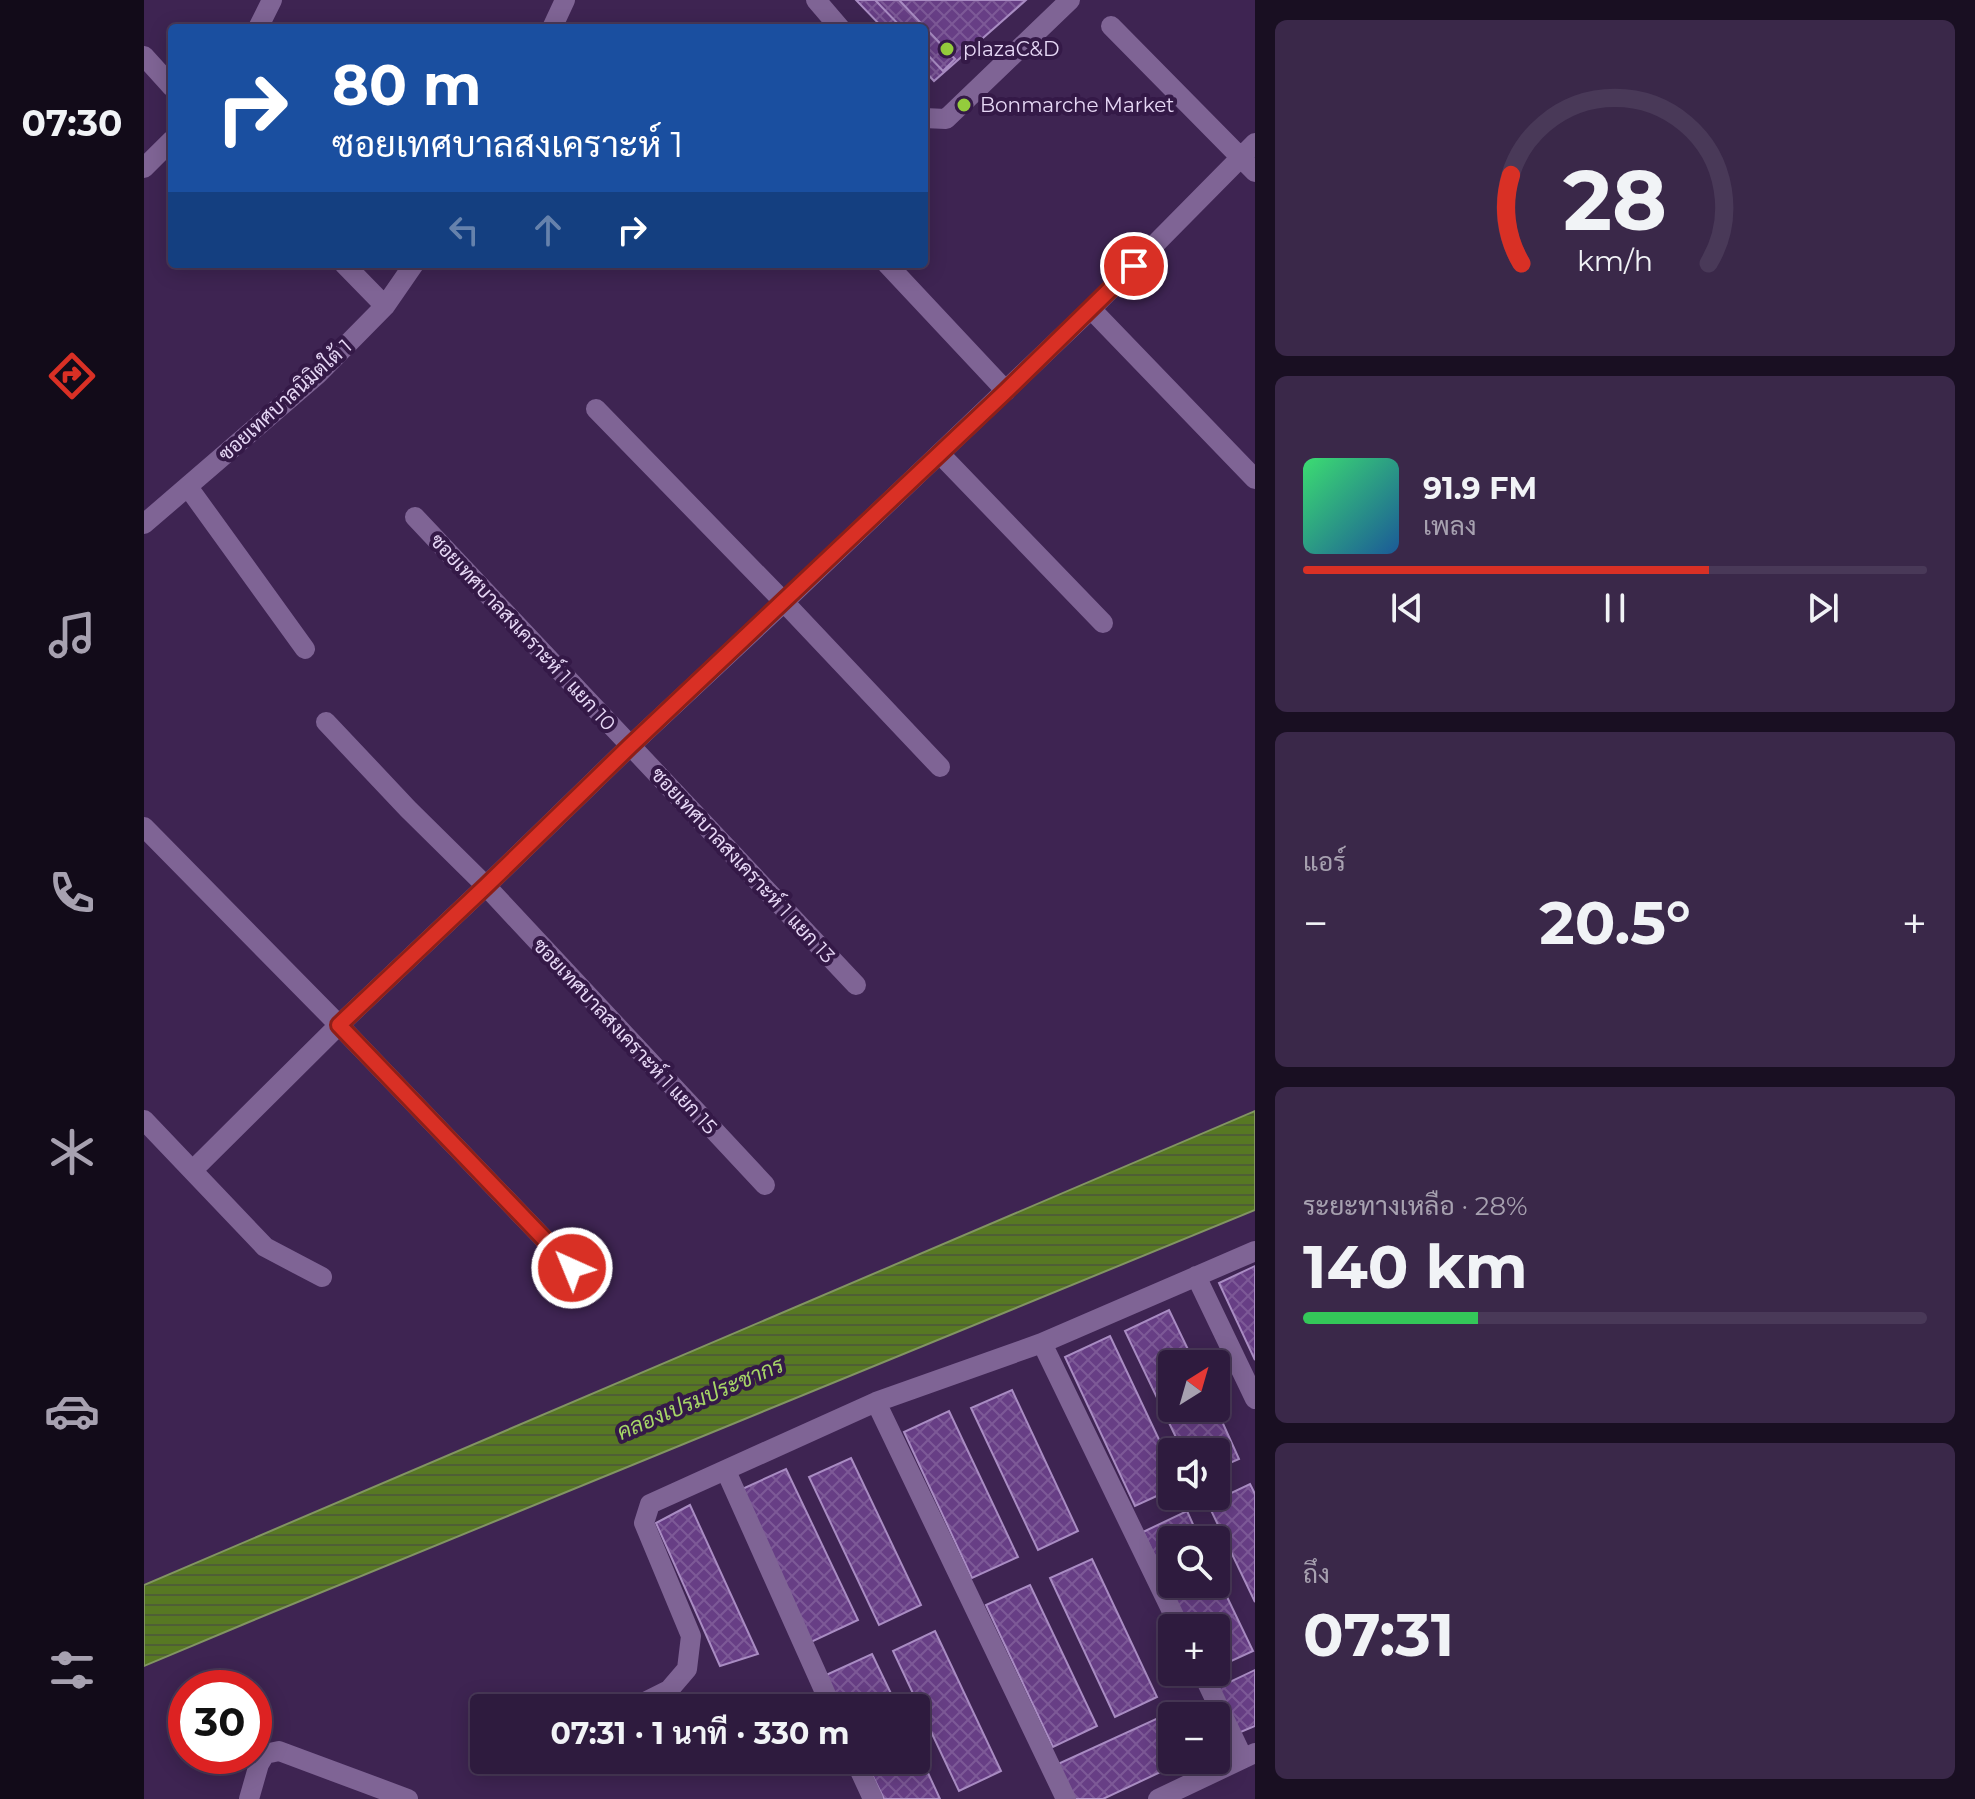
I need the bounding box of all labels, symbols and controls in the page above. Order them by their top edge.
place label: plazaC&D [963,37,1059,61]
marker: plazaC&D [938,40,956,58]
text: 80 m [332,51,482,119]
icon: right [200,56,304,160]
place label: Bonmarche Market [980,93,1174,117]
marker: Bonmarche Market [955,96,973,114]
text: 07:30 [21,101,123,145]
text: ซอยเทศบาลสงเคราะห์ 1 [332,122,683,166]
text: 28 [1563,148,1667,250]
icon: left [442,208,486,252]
icon: ahead [526,208,570,252]
icon: right [610,208,654,252]
pin [1100,232,1168,300]
text: km/h [1577,243,1653,278]
icon: arrive [1112,244,1156,288]
street label: ซอยเทศบาลนิมิตใต้ 1 [213,333,356,466]
icon: directions [44,348,100,404]
text: 91.9 FM [1423,470,1537,507]
text: เพลง [1423,510,1477,542]
street label: ซอยเทศบาลสงเคราะห์ 1 แยก 10 [425,527,622,736]
icon: previous [1385,586,1429,630]
icon: pause [1593,586,1637,630]
icon: next [1801,586,1845,630]
icon: music [44,607,100,663]
street label: ซอยเทศบาลสงเคราะห์ 1 แยก 13 [646,761,841,968]
text: แอร์ [1303,846,1346,878]
icon: phone [44,865,100,921]
text: 20.5° [1539,886,1691,959]
text: − [1303,896,1328,950]
text: + [1902,896,1927,950]
street label: ซอยเทศบาลสงเคราะห์ 1 แยก 15 [528,932,723,1139]
icon: climate [44,1124,100,1180]
text: ระยะทางเหลือ · 28% [1303,1190,1527,1222]
position arrow [530,1226,614,1310]
text: 140 km [1303,1230,1528,1303]
north arrow [1158,1350,1230,1422]
map controls [1158,1350,1230,1774]
water label: คลองเปรมประชากร [613,1351,789,1446]
icon: car [44,1383,100,1439]
button: sound [1158,1438,1230,1510]
button: search [1158,1526,1230,1598]
text: ถึง [1303,1558,1330,1590]
text: 07:31 [1303,1598,1454,1671]
button: + [1158,1614,1230,1686]
icon: filters [44,1642,100,1698]
speed limit sign: 30 [168,1670,272,1774]
button: − [1158,1702,1230,1774]
text: 07:31 · 1 นาที · 330 m [551,1715,849,1752]

